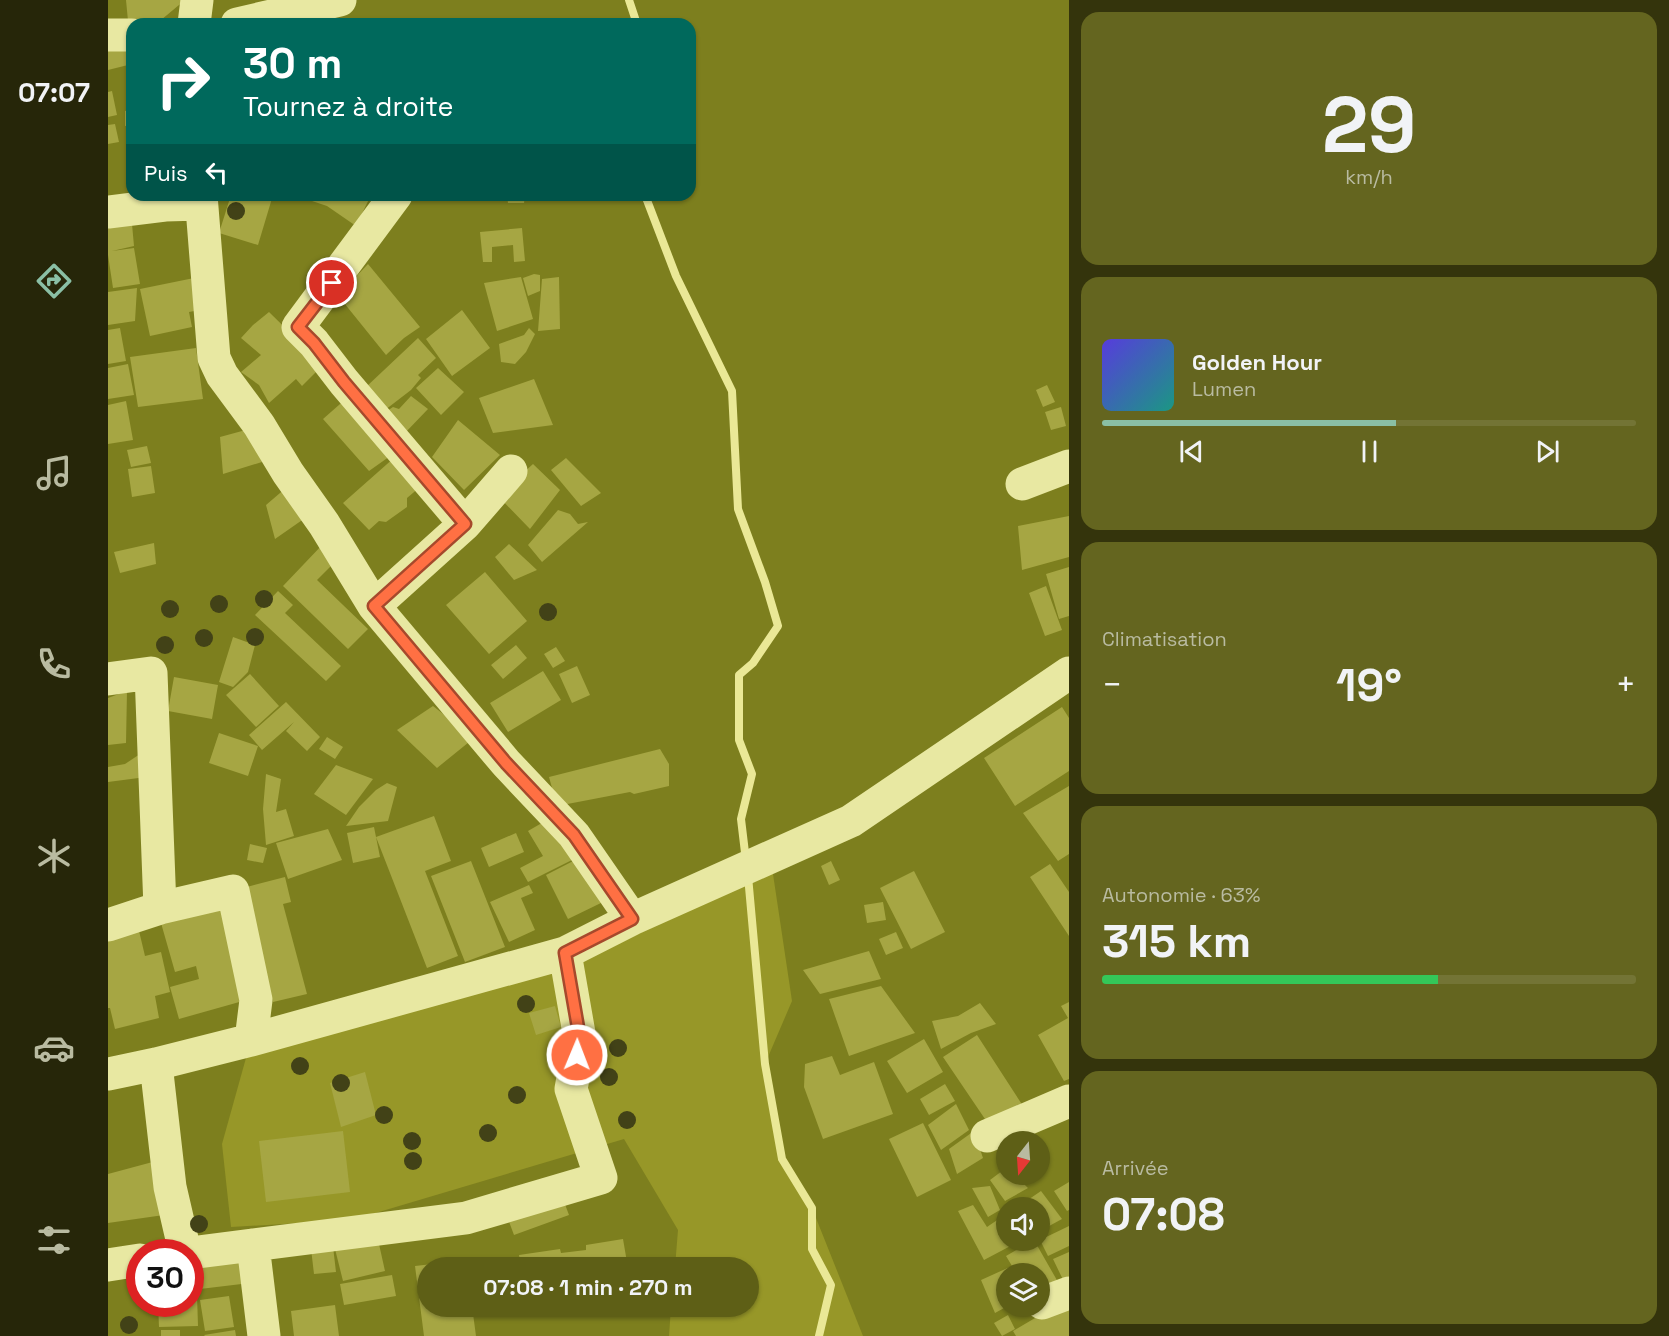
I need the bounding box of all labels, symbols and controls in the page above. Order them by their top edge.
text: 30 m [243,37,342,90]
icon: right [144,42,222,120]
text: 07:07 [18,75,90,110]
text: 29 [1322,75,1416,175]
text: Tournez à droite [243,89,453,124]
icon: left [200,156,233,189]
text: Puis [144,159,188,187]
text: km/h [1345,164,1393,190]
pin [306,257,357,308]
icon: directions [33,260,75,302]
icon: arrive [315,266,348,299]
text: Golden Hour [1192,348,1322,376]
text: Lumen [1192,376,1256,402]
icon: previous [1175,435,1208,468]
icon: pause [1353,435,1386,468]
icon: next [1531,435,1564,468]
icon: music [33,452,75,494]
text: Climatisation [1102,626,1227,652]
icon: phone [33,643,75,685]
text: 19° [1336,657,1402,714]
text: − [1102,664,1122,706]
text: + [1616,664,1636,706]
icon: climate [33,835,75,877]
text: Autonomie · 63% [1102,882,1260,908]
text: 315 km [1102,913,1251,970]
position arrow [545,1023,609,1087]
icon: car [33,1027,75,1069]
north arrow [996,1131,1050,1185]
map controls [996,1131,1050,1317]
text: Arrivée [1102,1155,1169,1181]
text: 07:08 [1102,1186,1225,1243]
button: sound [996,1197,1050,1251]
icon: filters [33,1219,75,1261]
speed limit sign: 30 [126,1239,204,1317]
button: layers [996,1263,1050,1317]
text: 07:08 · 1 min · 270 m [483,1273,693,1301]

